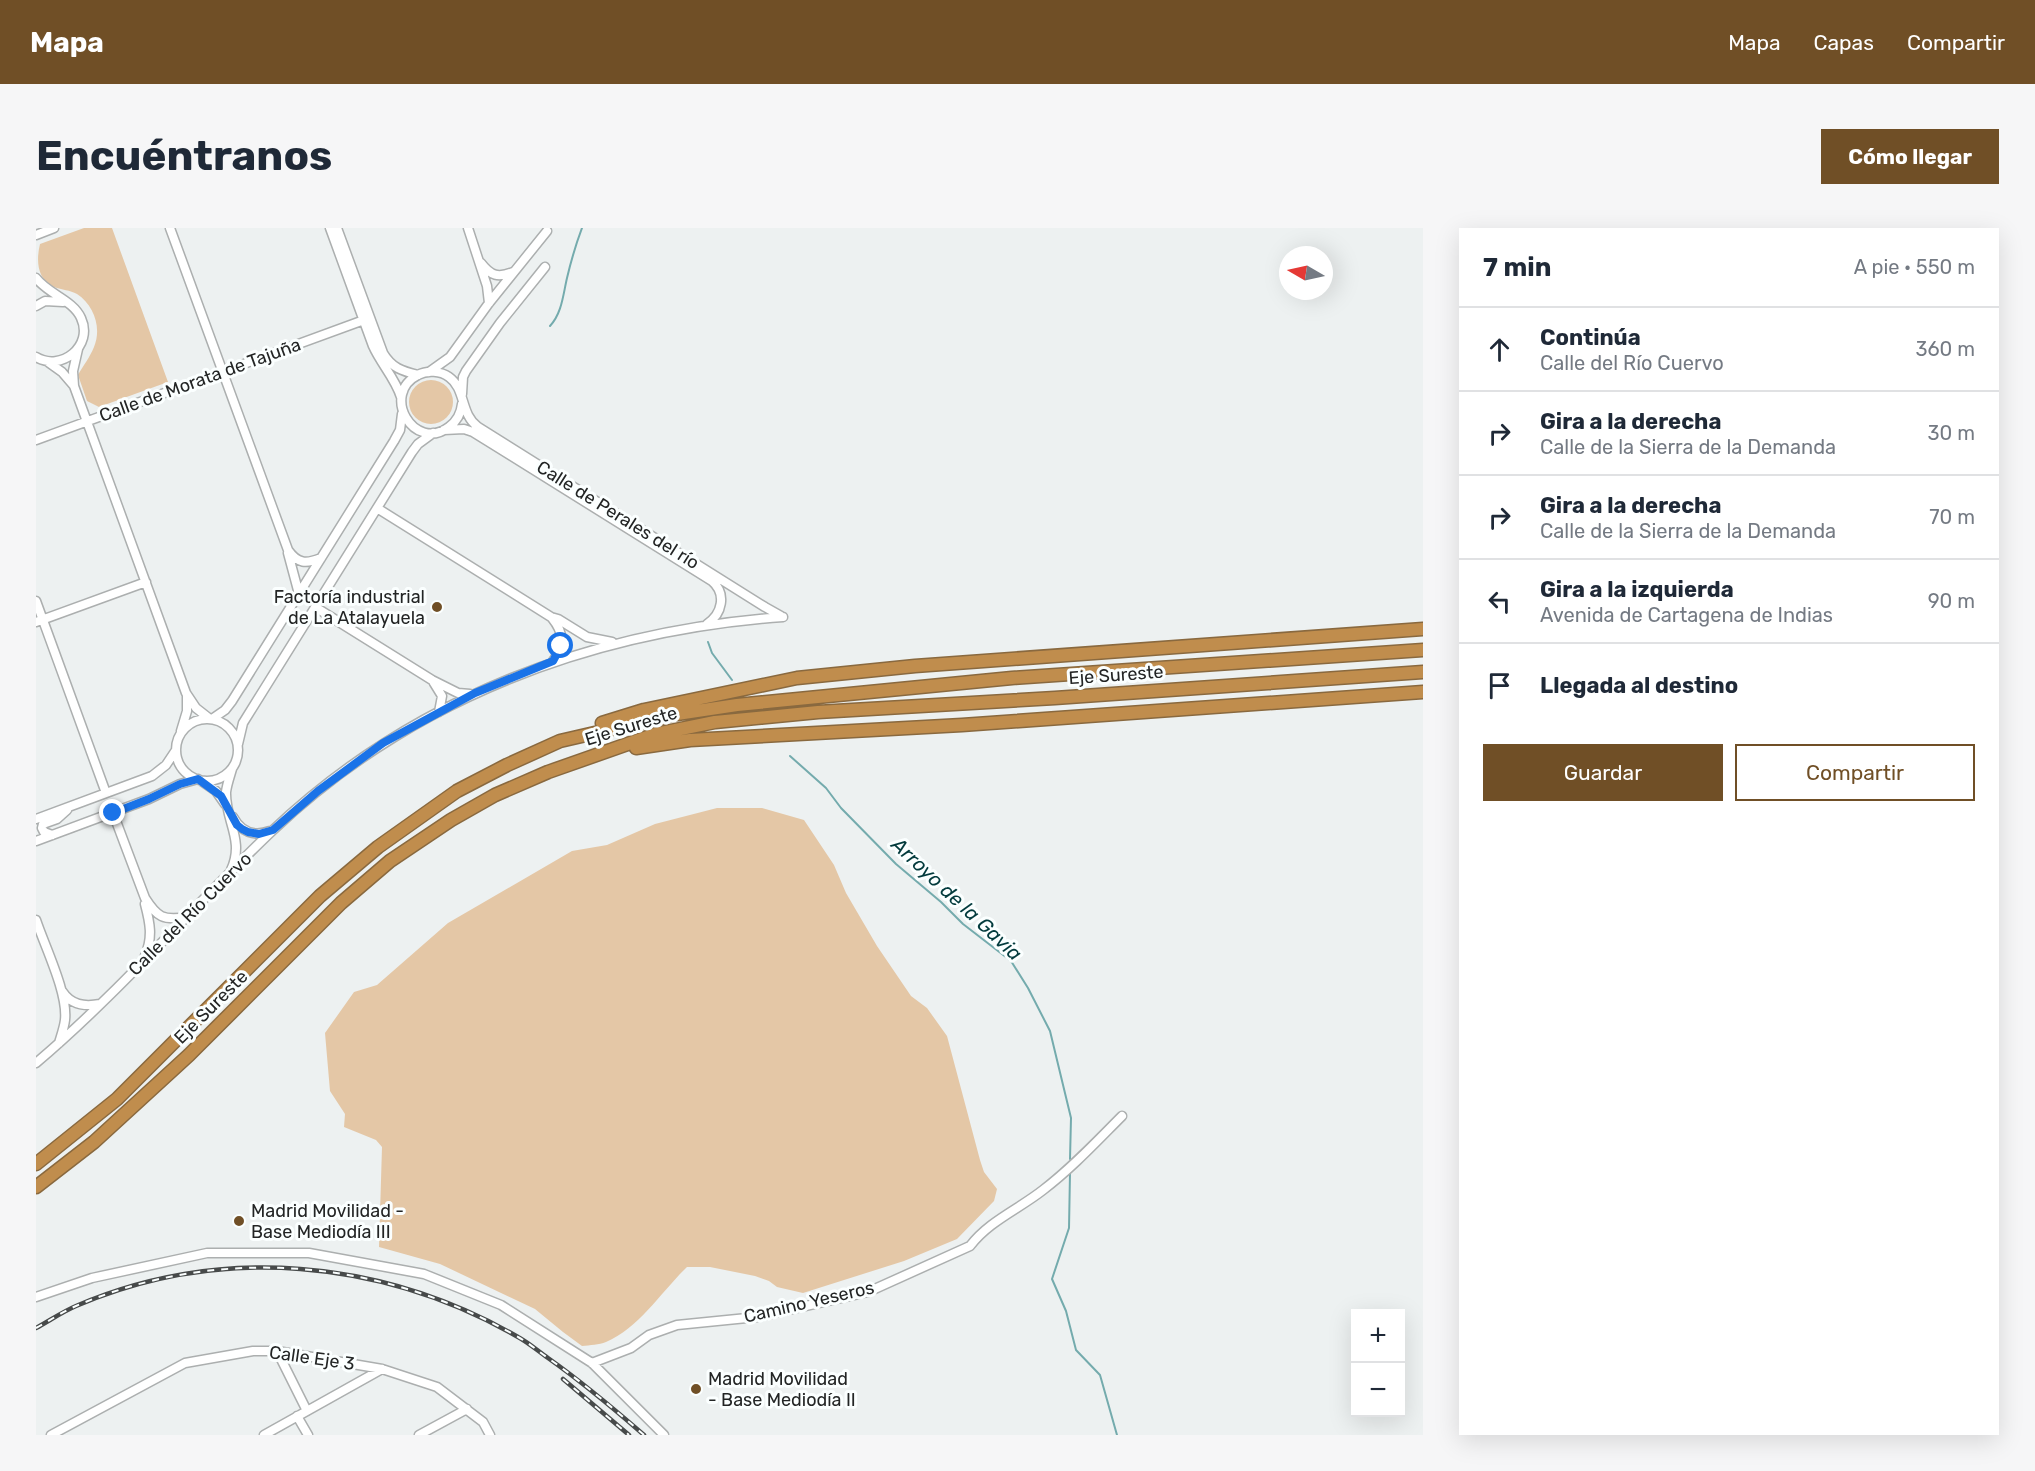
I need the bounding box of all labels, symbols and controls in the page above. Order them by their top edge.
text: Mapa [30,26,104,59]
text: Mapa [1728,30,1781,55]
text: Capas [1814,30,1874,55]
text: Compartir [1907,30,2005,55]
button: Cómo llegar [1821,129,1999,184]
text: Encuéntranos [36,131,332,181]
north arrow [1279,246,1333,300]
text: 7 min [1483,252,1551,283]
text: A pie · 550 m [1854,255,1975,279]
text: Continúa [1540,324,1641,351]
street label: Calle de Morata de Tajuña [96,333,304,427]
icon: ahead [1483,333,1516,366]
text: 360 m [1916,337,1975,361]
text: Calle del Río Cuervo [1540,351,1724,375]
text: Gira a la derecha [1540,408,1721,435]
icon: right [1483,417,1516,450]
text: 30 m [1928,421,1975,445]
text: Calle de la Sierra de la Demanda [1540,435,1836,459]
street label: Calle de Perales del río [533,456,703,574]
text: Gira a la derecha [1540,492,1721,519]
icon: right [1483,501,1516,534]
text: 70 m [1929,505,1975,529]
text: Calle de la Sierra de la Demanda [1540,519,1836,543]
text: Gira a la izquierda [1540,576,1734,603]
icon: left [1483,585,1516,618]
place label: Factoría industrial de La Atalayuela [274,586,425,629]
text: 90 m [1928,589,1975,613]
marker: Factoría industrial de La Atalayuela [430,600,444,614]
text: Avenida de Cartagena de Indias [1540,603,1833,627]
route start [547,632,573,658]
street label: Eje Sureste [1068,661,1164,689]
icon: arrive [1483,669,1516,702]
text: Llegada al destino [1540,672,1738,699]
street label: Eje Sureste [582,702,680,750]
button: Guardar [1483,744,1723,801]
button: Compartir [1735,744,1975,801]
route end [99,799,125,825]
water label: Arroyo de la Gavia [886,832,1027,966]
street label: Calle del Río Cuervo [124,848,256,980]
street label: Eje Sureste [170,966,252,1048]
place label: Madrid Movilidad - Base Mediodía III [251,1200,404,1243]
marker: Madrid Movilidad - Base Mediodía III [232,1214,246,1228]
street label: Camino Yeseros [742,1276,876,1328]
map controls [1351,1309,1405,1417]
button: + [1351,1309,1405,1363]
street label: Calle Eje 3 [268,1341,356,1375]
button: − [1351,1363,1405,1417]
place label: Madrid Movilidad - Base Mediodía II [708,1368,856,1411]
marker: Madrid Movilidad - Base Mediodía II [689,1382,703,1396]

